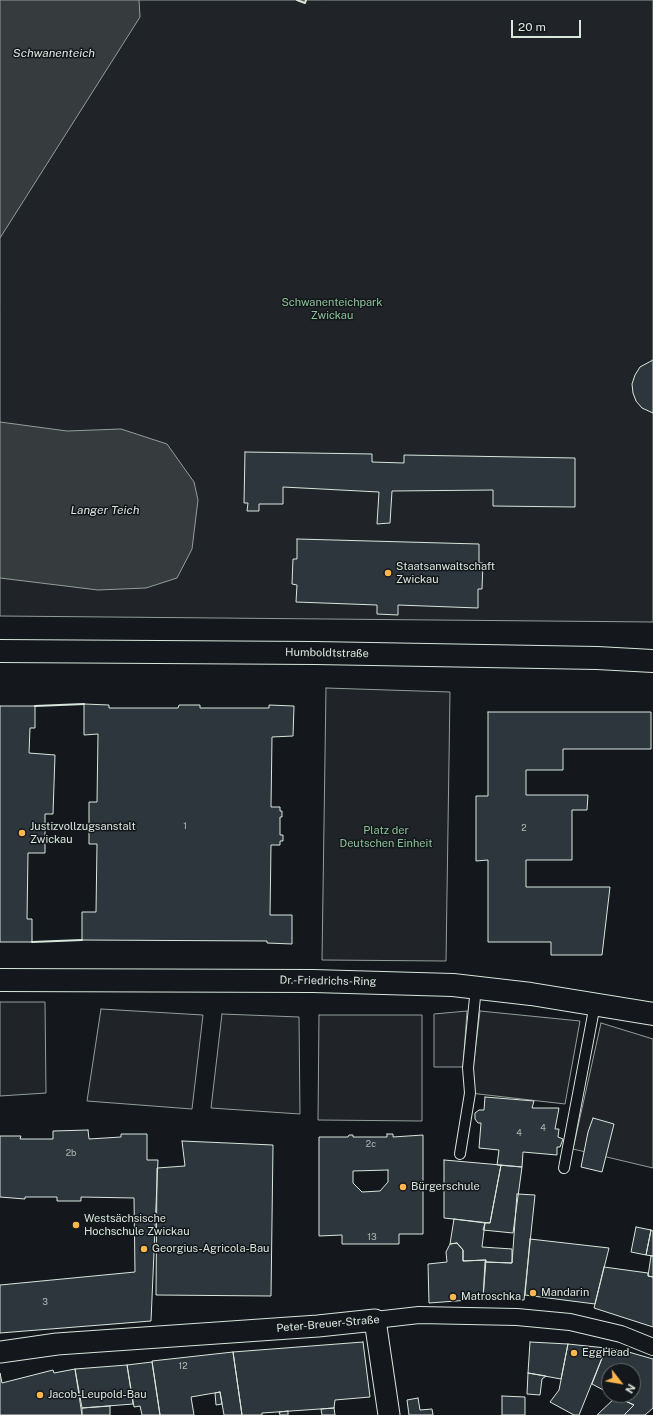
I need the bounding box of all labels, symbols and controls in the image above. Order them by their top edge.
scale bar [513,12,583,38]
text: 20 m [518,20,546,34]
water label: Schwanenteich [13,46,95,60]
park label: Schwanenteichpark Zwickau [281,296,383,322]
water label: Langer Teich [71,503,139,517]
place label: Staatsanwaltschaft Zwickau [396,560,495,586]
marker: Staatsanwaltschaft Zwickau [383,568,393,578]
street label: Humboldtstraße [285,646,369,660]
place label: Justizvollzugsanstalt Zwickau [30,820,136,846]
house number: 1 [183,821,187,831]
house number: 2 [521,823,527,833]
park label: Platz der Deutschen Einheit [340,824,432,850]
marker: Justizvollzugsanstalt Zwickau [17,828,27,838]
street label: Dr.-Friedrichs-Ring [279,974,377,988]
house number: 4 [540,1123,546,1133]
house number: 4 [516,1128,522,1138]
house number: 2c [366,1139,376,1149]
house number: 2b [66,1148,76,1158]
place label: Bürgerschule [411,1180,480,1194]
marker: Bürgerschule [398,1182,408,1192]
place label: Westsächsische Hochschule Zwickau [84,1212,190,1238]
marker: Westsächsische Hochschule Zwickau [71,1220,81,1230]
house number: 13 [367,1232,377,1242]
place label: Georgius-Agricola-Bau [152,1242,269,1256]
marker: Georgius-Agricola-Bau [139,1244,149,1254]
place label: Mandarin [541,1286,589,1300]
marker: Mandarin [528,1288,538,1298]
place label: Matroschka [461,1290,521,1304]
marker: Matroschka [448,1292,458,1302]
house number: 3 [42,1297,48,1307]
street label: Peter-Breuer-Straße [276,1313,380,1335]
place label: EggHead [582,1346,629,1360]
marker: EggHead [569,1348,579,1358]
house number: 12 [178,1361,188,1371]
north arrow [601,1363,641,1403]
text: N [623,1382,638,1395]
place label: Jacob-Leupold-Bau [48,1388,147,1402]
marker: Jacob-Leupold-Bau [35,1390,45,1400]

